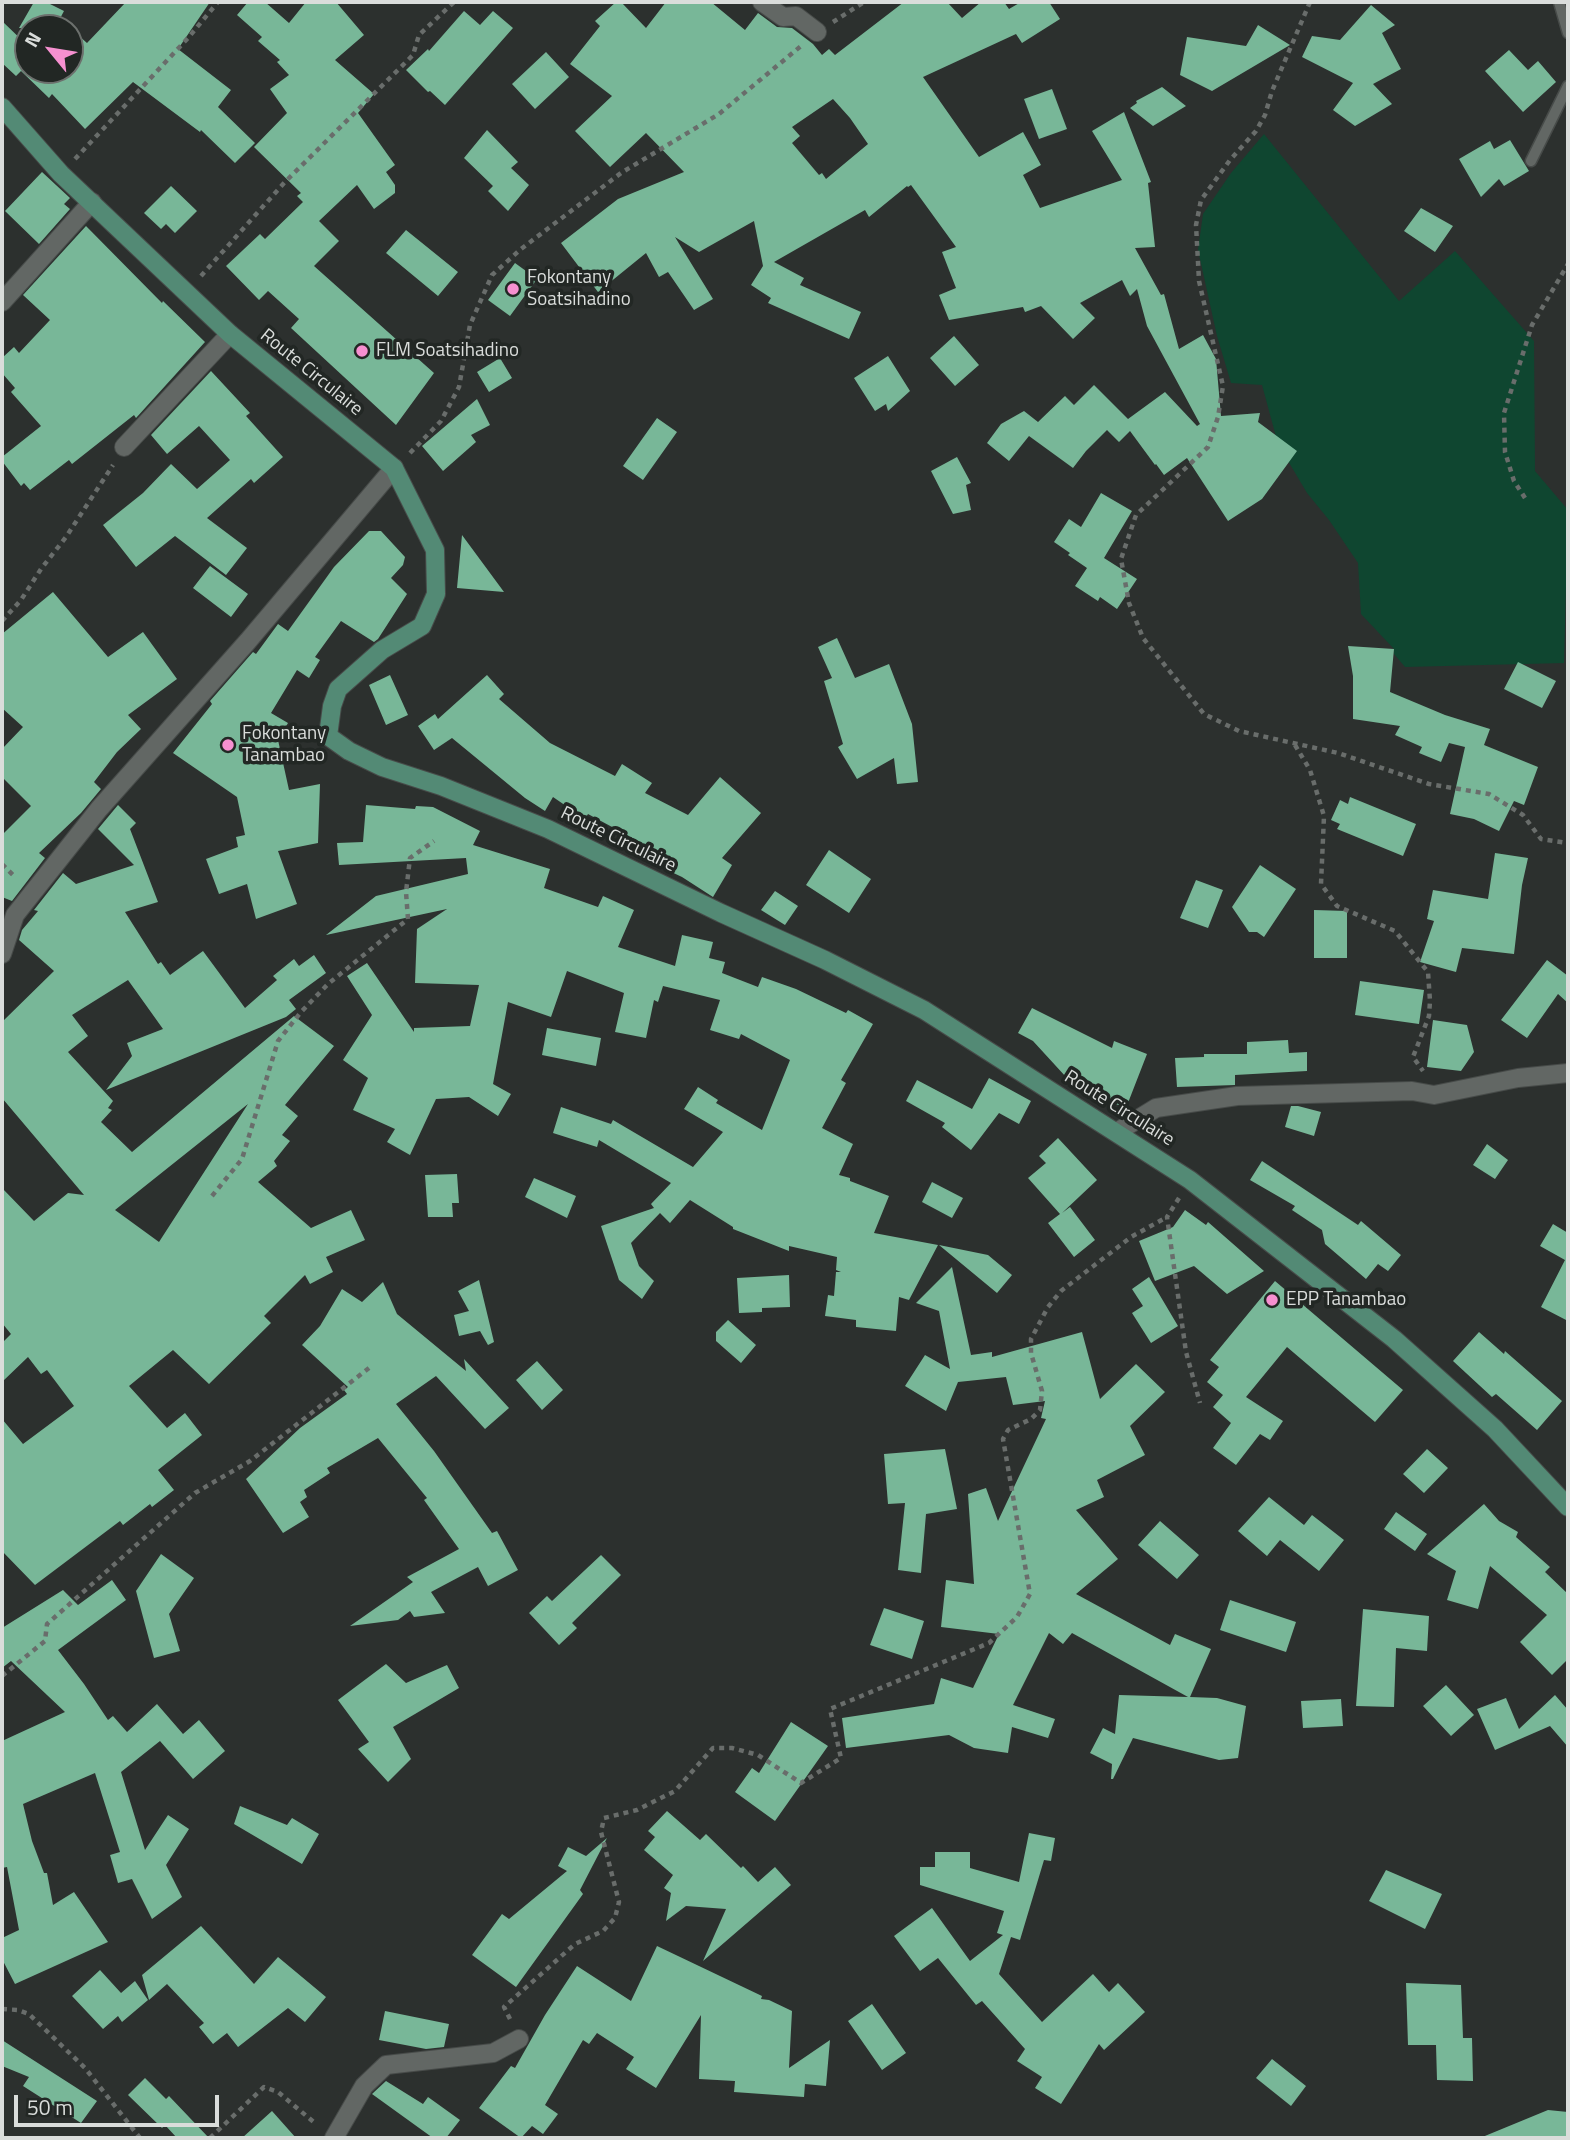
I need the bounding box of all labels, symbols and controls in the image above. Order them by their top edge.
north arrow [14,14,84,84]
text: N [16,26,48,52]
place label: Fokontany Soatsihadino [527,267,631,311]
marker: Fokontany Soatsihadino [505,281,521,297]
street label: Route Circulaire [255,325,367,421]
place label: FLM Soatsihadino [376,340,519,362]
marker: FLM Soatsihadino [354,343,370,359]
place label: Fokontany Tanambao [242,723,326,767]
marker: Fokontany Tanambao [220,737,236,753]
street label: Route Circulaire [557,802,679,878]
street label: Route Circulaire [1060,1066,1178,1152]
place label: EPP Tanambao [1286,1289,1406,1311]
marker: EPP Tanambao [1264,1292,1280,1308]
scale bar [18,2080,222,2124]
text: 50 m [27,2091,73,2123]

